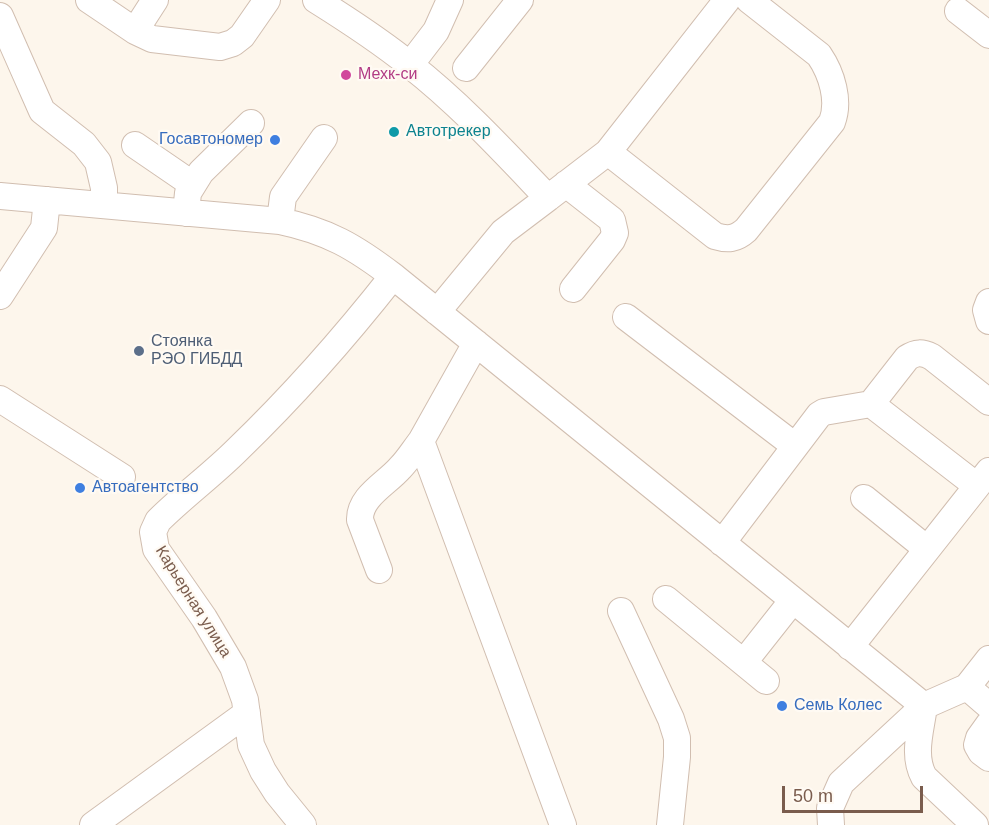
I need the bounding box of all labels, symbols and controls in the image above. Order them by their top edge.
place label: Мехк-си [358,65,417,85]
marker: Мехк-си [339,68,353,82]
place label: Автотрекер [406,122,491,142]
marker: Автотрекер [387,125,401,139]
place label: Госавтономер [159,130,263,150]
marker: Госавтономер [268,133,282,147]
place label: Стоянка РЭО ГИБДД [151,332,242,370]
marker: Стоянка РЭО ГИБДД [132,344,146,358]
place label: Автоагентство [92,478,199,498]
marker: Автоагентство [73,481,87,495]
street label: Карьерная улица [151,543,235,661]
place label: Семь Колес [794,696,882,716]
marker: Семь Колес [775,699,789,713]
scale bar [785,774,926,812]
text: 50 m [793,786,833,806]

